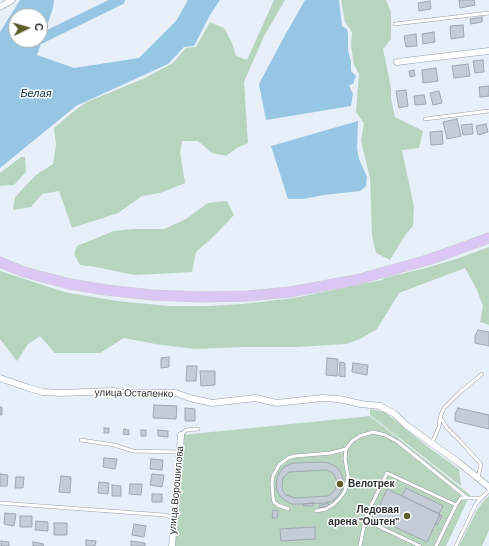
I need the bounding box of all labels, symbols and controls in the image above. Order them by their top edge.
north arrow [8,8,48,48]
text: С [33,22,46,32]
water label: Белая [20,86,52,100]
street label: улица Остапенко [94,386,174,400]
street label: улица Ворошилова [166,445,186,535]
place label: Велотрек [348,478,394,490]
marker: Велотрек [335,479,345,489]
place label: Ледовая арена "Оштен" [328,504,399,528]
marker: Ледовая арена "Оштен" [402,511,412,521]

